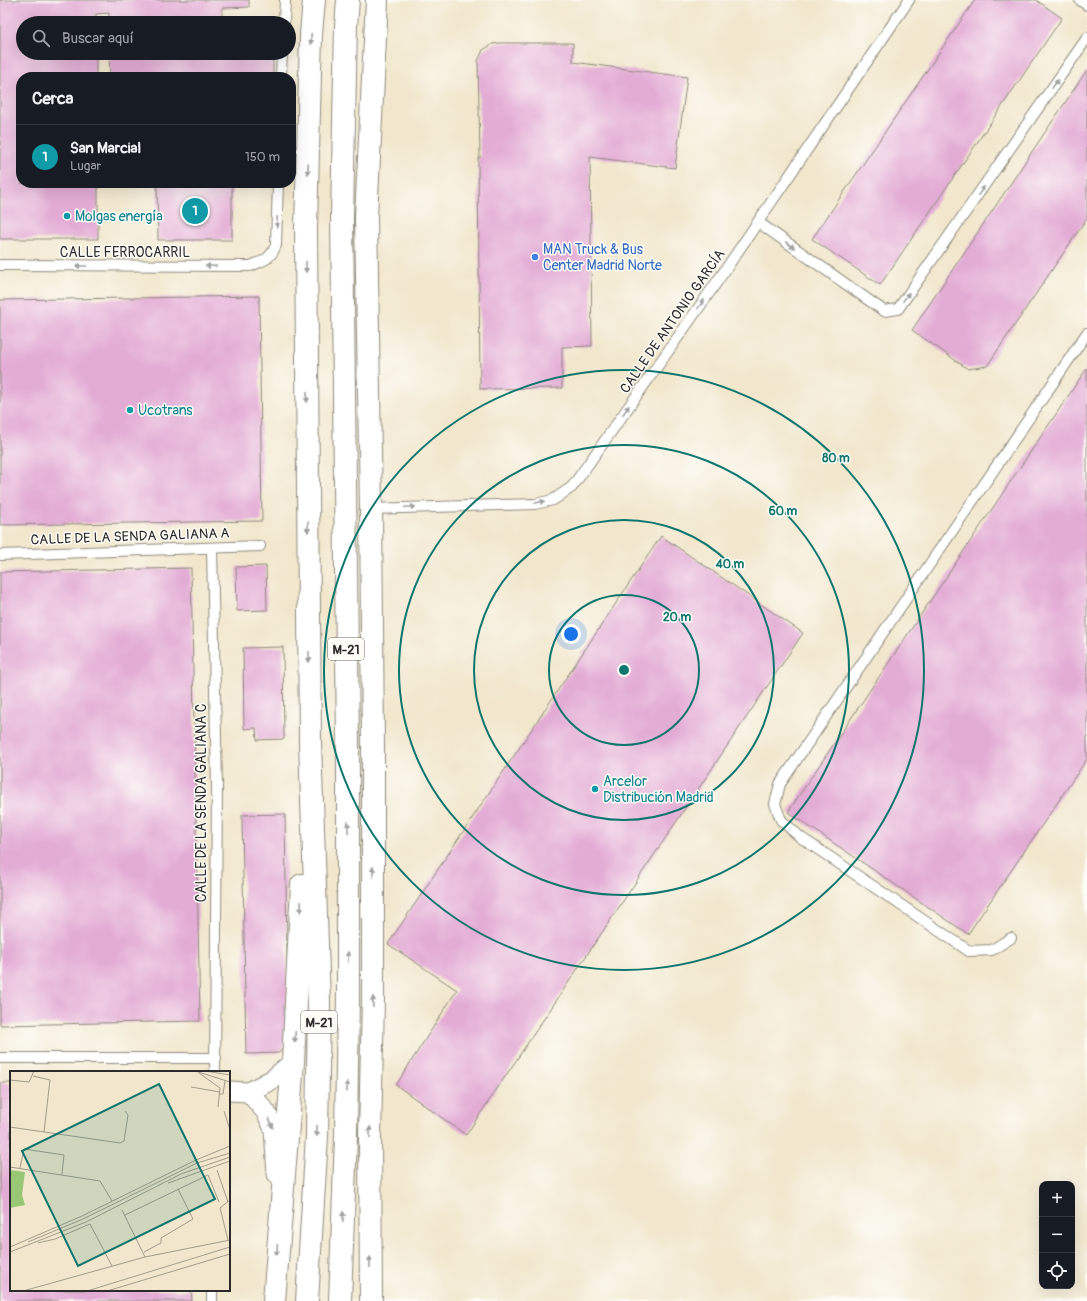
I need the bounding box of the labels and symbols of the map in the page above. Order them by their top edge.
one-way arrow [308,33,315,45]
one-way arrow [1051,79,1059,89]
one-way arrow [304,163,311,175]
one-way arrow [977,185,985,196]
pin: 1 [182,196,208,226]
place label: Molgas energía [75,208,163,225]
marker: Molgas energía [62,211,72,221]
one-way arrow [274,216,280,229]
place label: MAN Truck & Bus Center Madrid Norte [543,241,662,274]
one-way arrow [785,241,795,249]
street label: CALLE FERROCARRIL [60,244,190,261]
street label: CALLE DE ANTONIO GARCÍA [615,246,729,396]
marker: MAN Truck & Bus Center Madrid Norte [530,252,540,262]
one-way arrow [303,261,309,274]
one-way arrow [74,263,87,269]
one-way arrow [204,263,217,269]
one-way arrow [902,292,910,303]
one-way arrow [697,299,705,310]
one-way arrow [304,391,310,404]
place label: Ucotrans [138,402,193,419]
marker: Ucotrans [125,405,135,415]
one-way arrow [622,405,630,416]
text: 80 m [822,451,850,466]
one-way arrow [534,499,546,505]
one-way arrow [404,504,417,510]
text: 60 m [769,504,798,519]
one-way arrow [305,521,311,534]
street label: CALLE DE LA SENDA GALIANA A [30,525,230,548]
text: 40 m [715,557,745,572]
text: 20 m [663,610,691,625]
your location [561,624,581,644]
road number: M-21 [328,638,364,660]
one-way arrow [306,651,312,664]
centre of rings [617,663,631,677]
street label: CALLE DE LA SENDA GALIANA C [193,703,210,902]
place label: Arcelor Distribución Madrid [603,773,714,806]
marker: Arcelor Distribución Madrid [590,784,600,794]
one-way arrow [345,820,351,833]
one-way arrow [370,865,376,878]
one-way arrow [297,901,304,913]
one-way arrow [345,950,351,963]
one-way arrow [370,995,376,1008]
road number: M-21 [301,1011,337,1033]
one-way arrow [291,1031,298,1043]
inset map [10,1071,230,1291]
one-way arrow [344,1080,350,1093]
one-way arrow [268,1118,274,1129]
one-way arrow [313,1125,320,1137]
one-way arrow [367,1125,373,1138]
one-way arrow [340,1210,346,1223]
one-way arrow [274,1244,281,1256]
one-way arrow [367,1255,373,1268]

